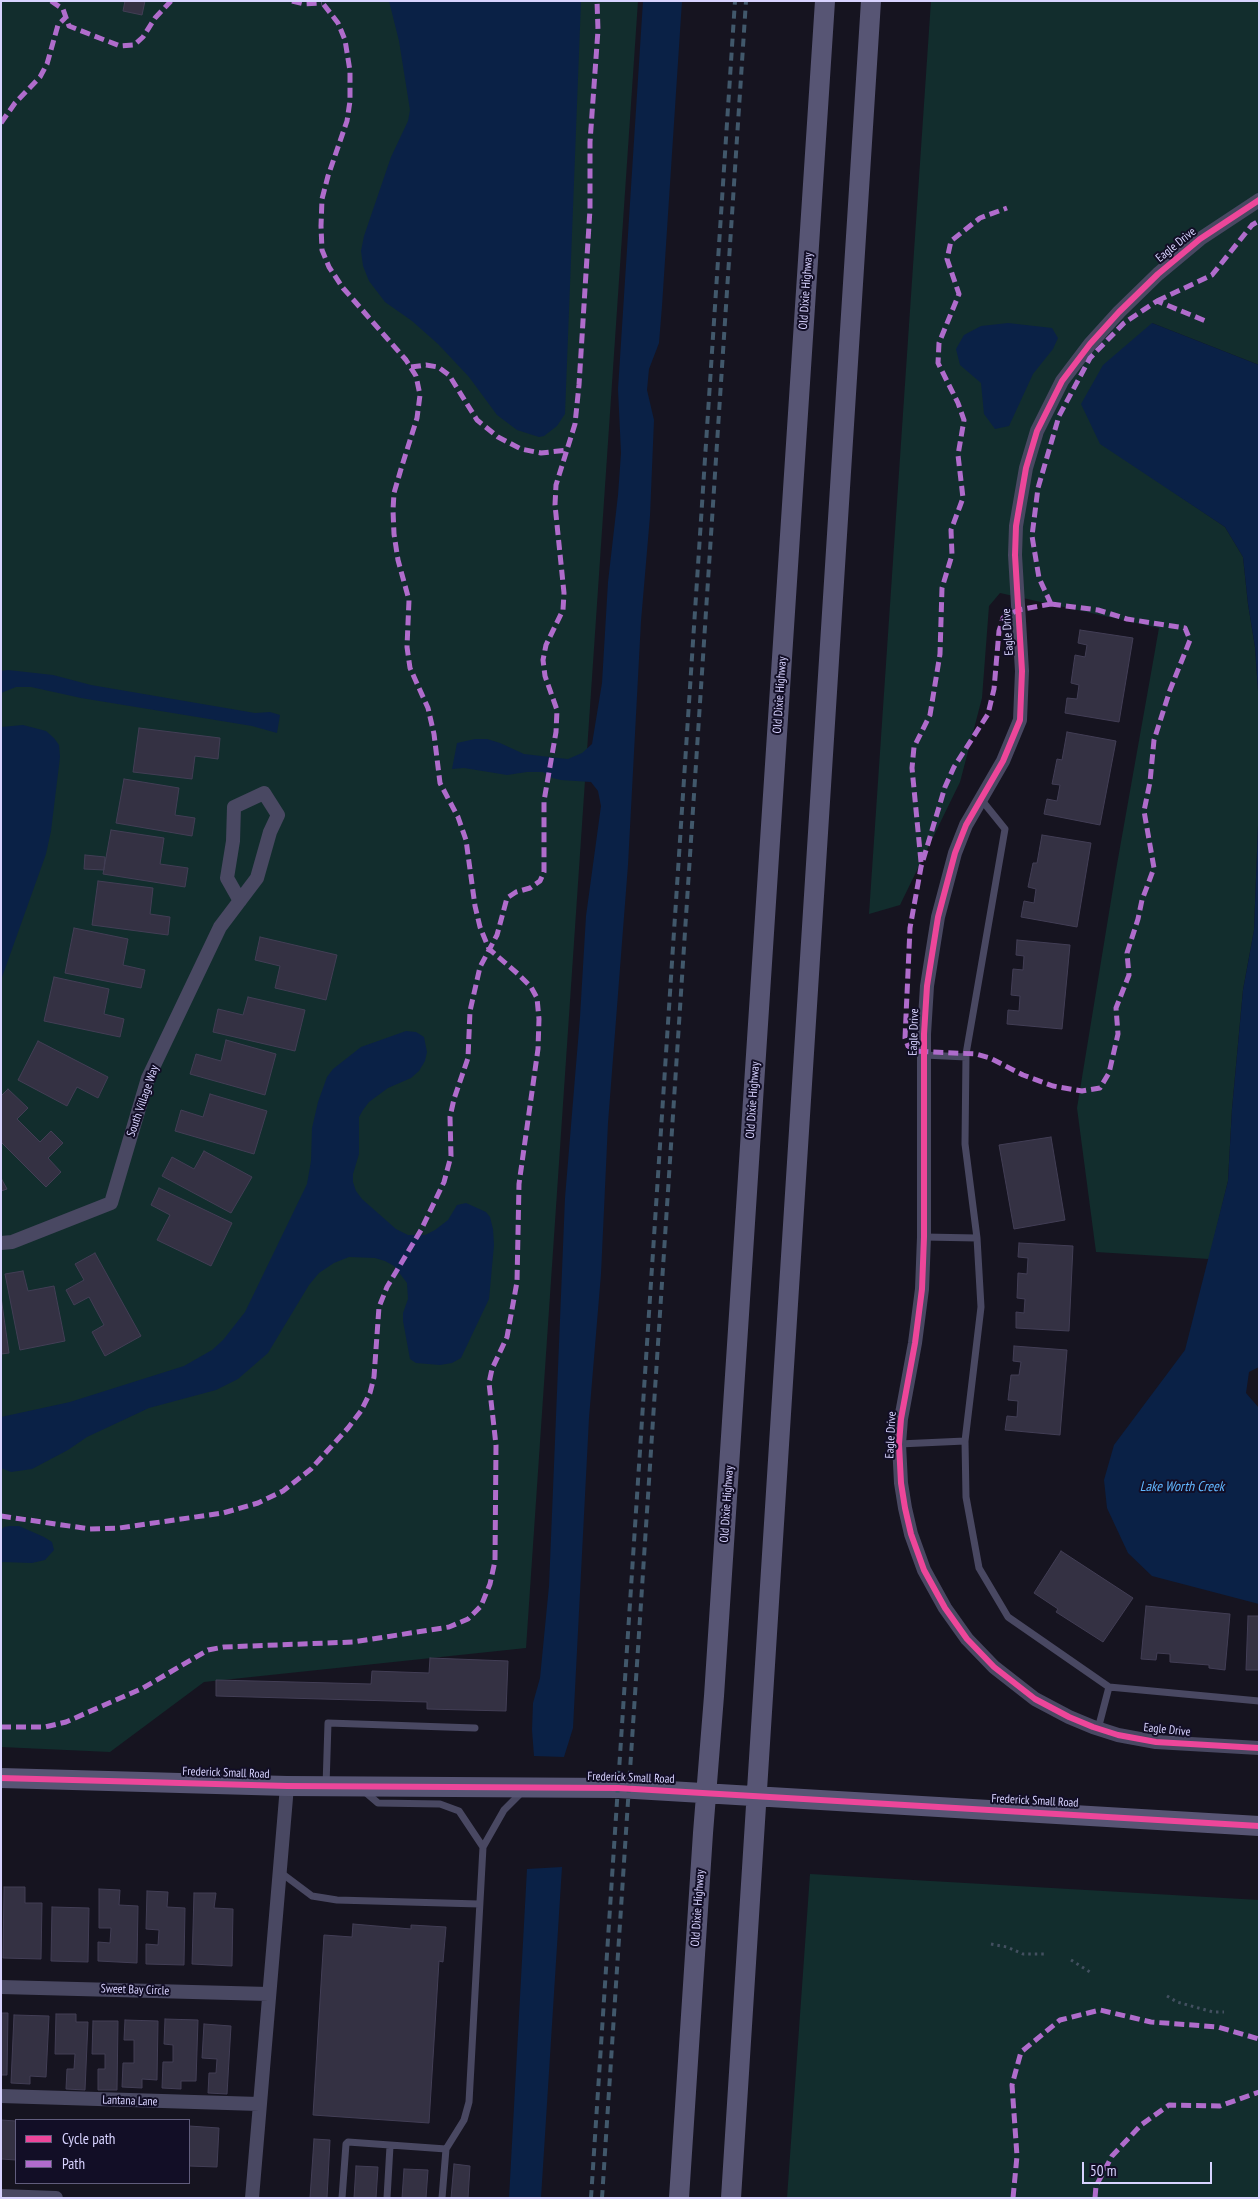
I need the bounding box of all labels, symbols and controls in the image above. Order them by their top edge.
street label: Eagle Drive [1153,225,1199,265]
street label: Old Dixie Highway [796,252,816,330]
street label: Eagle Drive [999,608,1017,656]
street label: Old Dixie Highway [770,656,790,734]
street label: Eagle Drive [906,1008,922,1056]
street label: Old Dixie Highway [743,1061,763,1139]
street label: South Village Way [124,1063,162,1139]
street label: Eagle Drive [883,1411,899,1459]
street label: Old Dixie Highway [717,1465,737,1543]
water label: Lake Worth Creek [1140,1479,1224,1495]
street label: Eagle Drive [1143,1720,1191,1740]
street label: Frederick Small Road [182,1764,270,1782]
street label: Frederick Small Road [587,1769,675,1787]
street label: Frederick Small Road [991,1792,1079,1810]
street label: Old Dixie Highway [688,1869,708,1947]
street label: Sweet Bay Circle [100,1982,170,1998]
street label: Lantana Lane [102,2093,158,2109]
legend [15,2119,190,2184]
text: Cycle path [62,2129,115,2148]
scale bar [1085,2152,1215,2184]
text: Path [62,2154,85,2173]
text: 50 m [1090,2161,1116,2180]

